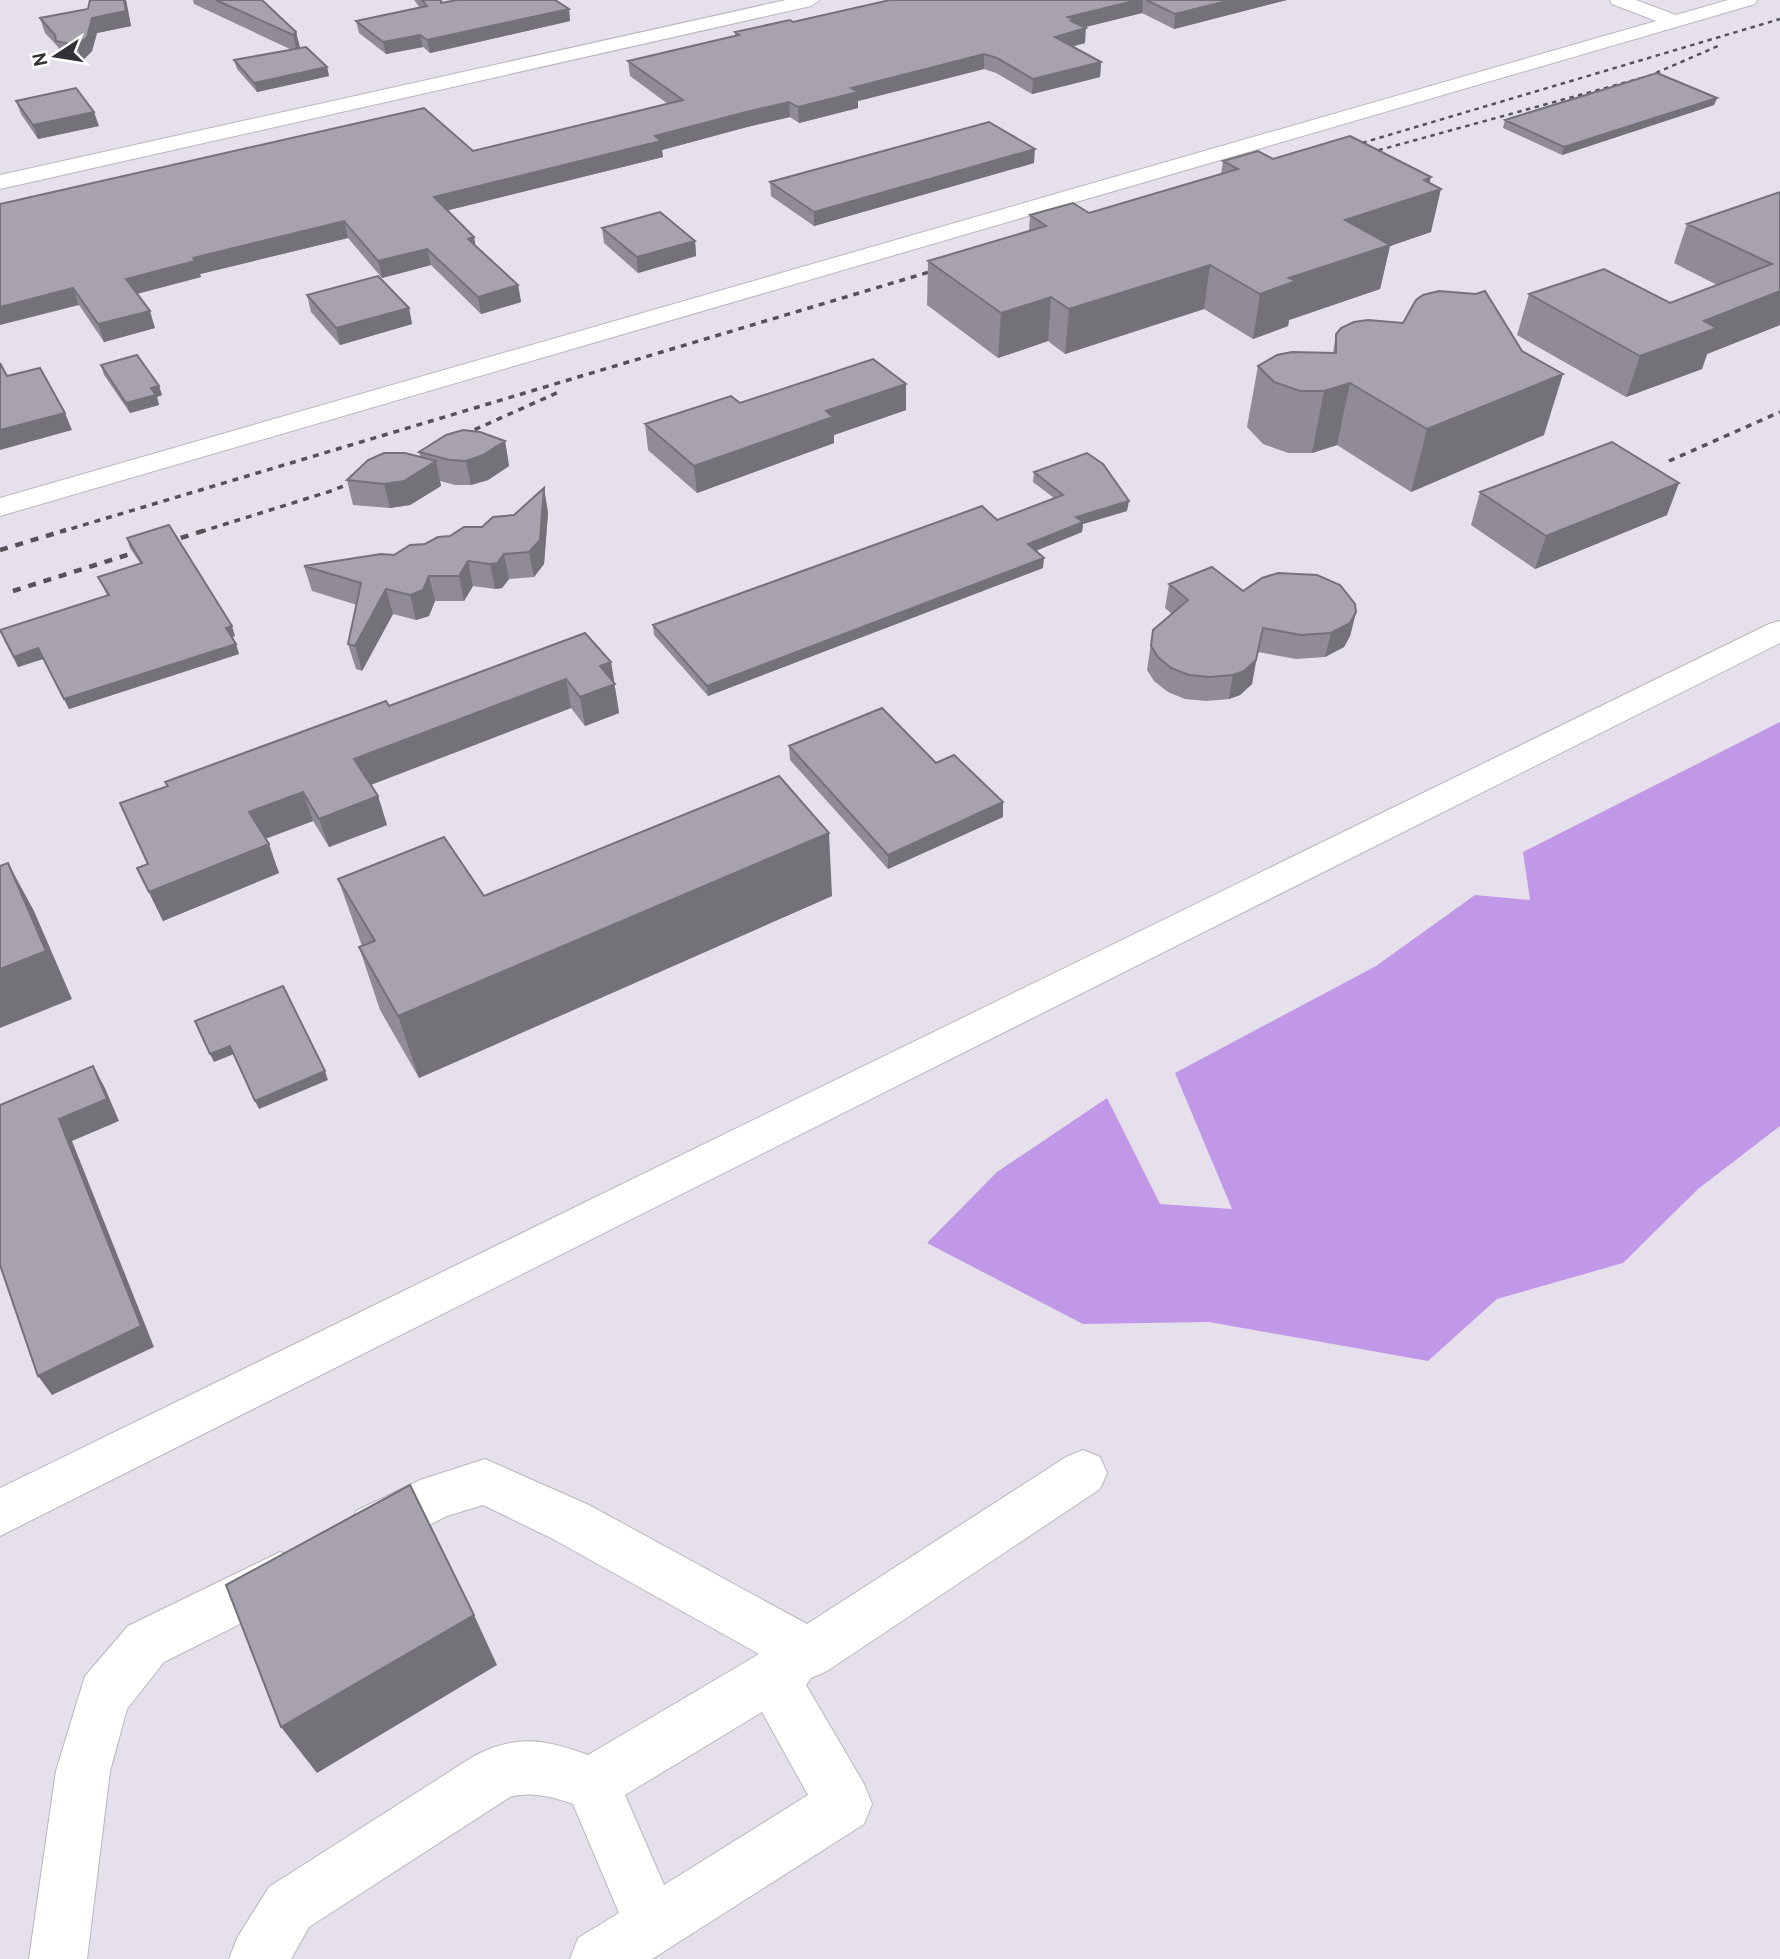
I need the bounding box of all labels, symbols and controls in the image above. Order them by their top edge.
north arrow [21,21,91,91]
text: N [28,50,54,68]

